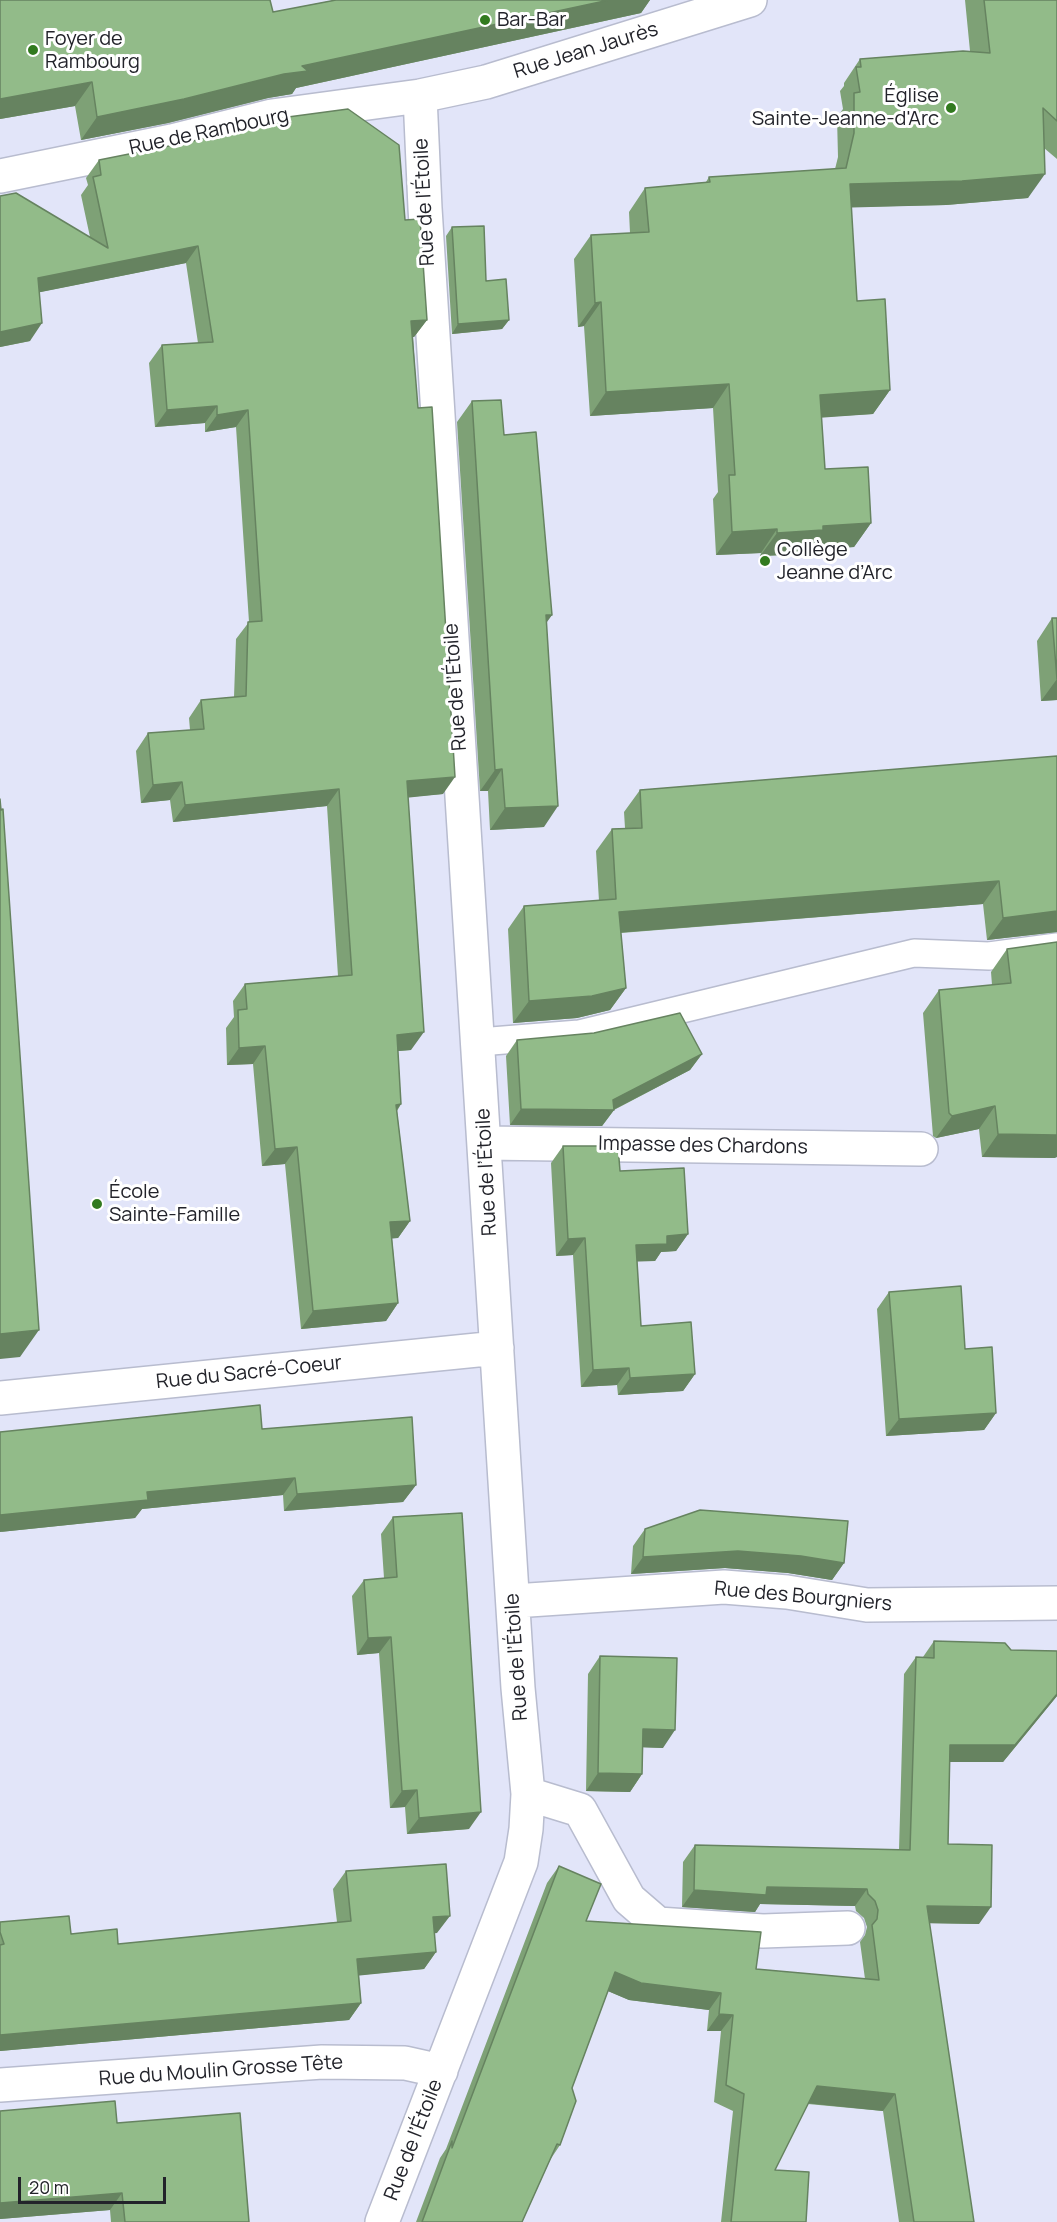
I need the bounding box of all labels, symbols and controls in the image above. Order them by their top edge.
place label: Bar-Bar [497,8,567,32]
marker: Bar-Bar [478,13,492,27]
street label: Rue Jean Jaurès [511,18,661,84]
place label: Foyer de Rambourg [45,27,140,74]
marker: Foyer de Rambourg [26,43,40,57]
place label: Église Sainte-Jeanne-d'Arc [752,84,939,131]
marker: Église Sainte-Jeanne-d'Arc [944,101,958,115]
street label: Rue de Rambourg [127,103,291,161]
street label: Rue de l’Étoile [410,137,440,267]
place label: Collège Jeanne d’Arc [777,538,893,585]
marker: Collège Jeanne d’Arc [758,554,772,568]
street label: Rue de l’Étoile [440,622,472,752]
street label: Rue de l’Étoile [472,1107,502,1237]
street label: Impasse des Chardons [598,1132,808,1160]
place label: École Sainte-Famille [109,1180,240,1227]
marker: École Sainte-Famille [90,1197,104,1211]
street label: Rue du Sacré-Coeur [155,1351,343,1395]
street label: Rue des Bourgniers [713,1577,893,1617]
street label: Rue de l’Étoile [501,1592,533,1722]
street label: Rue du Moulin Grosse Tête [98,2050,344,2092]
street label: Rue de l’Étoile [380,2076,448,2204]
scale bar [21,2165,170,2203]
text: 20 m [29,2175,69,2199]

